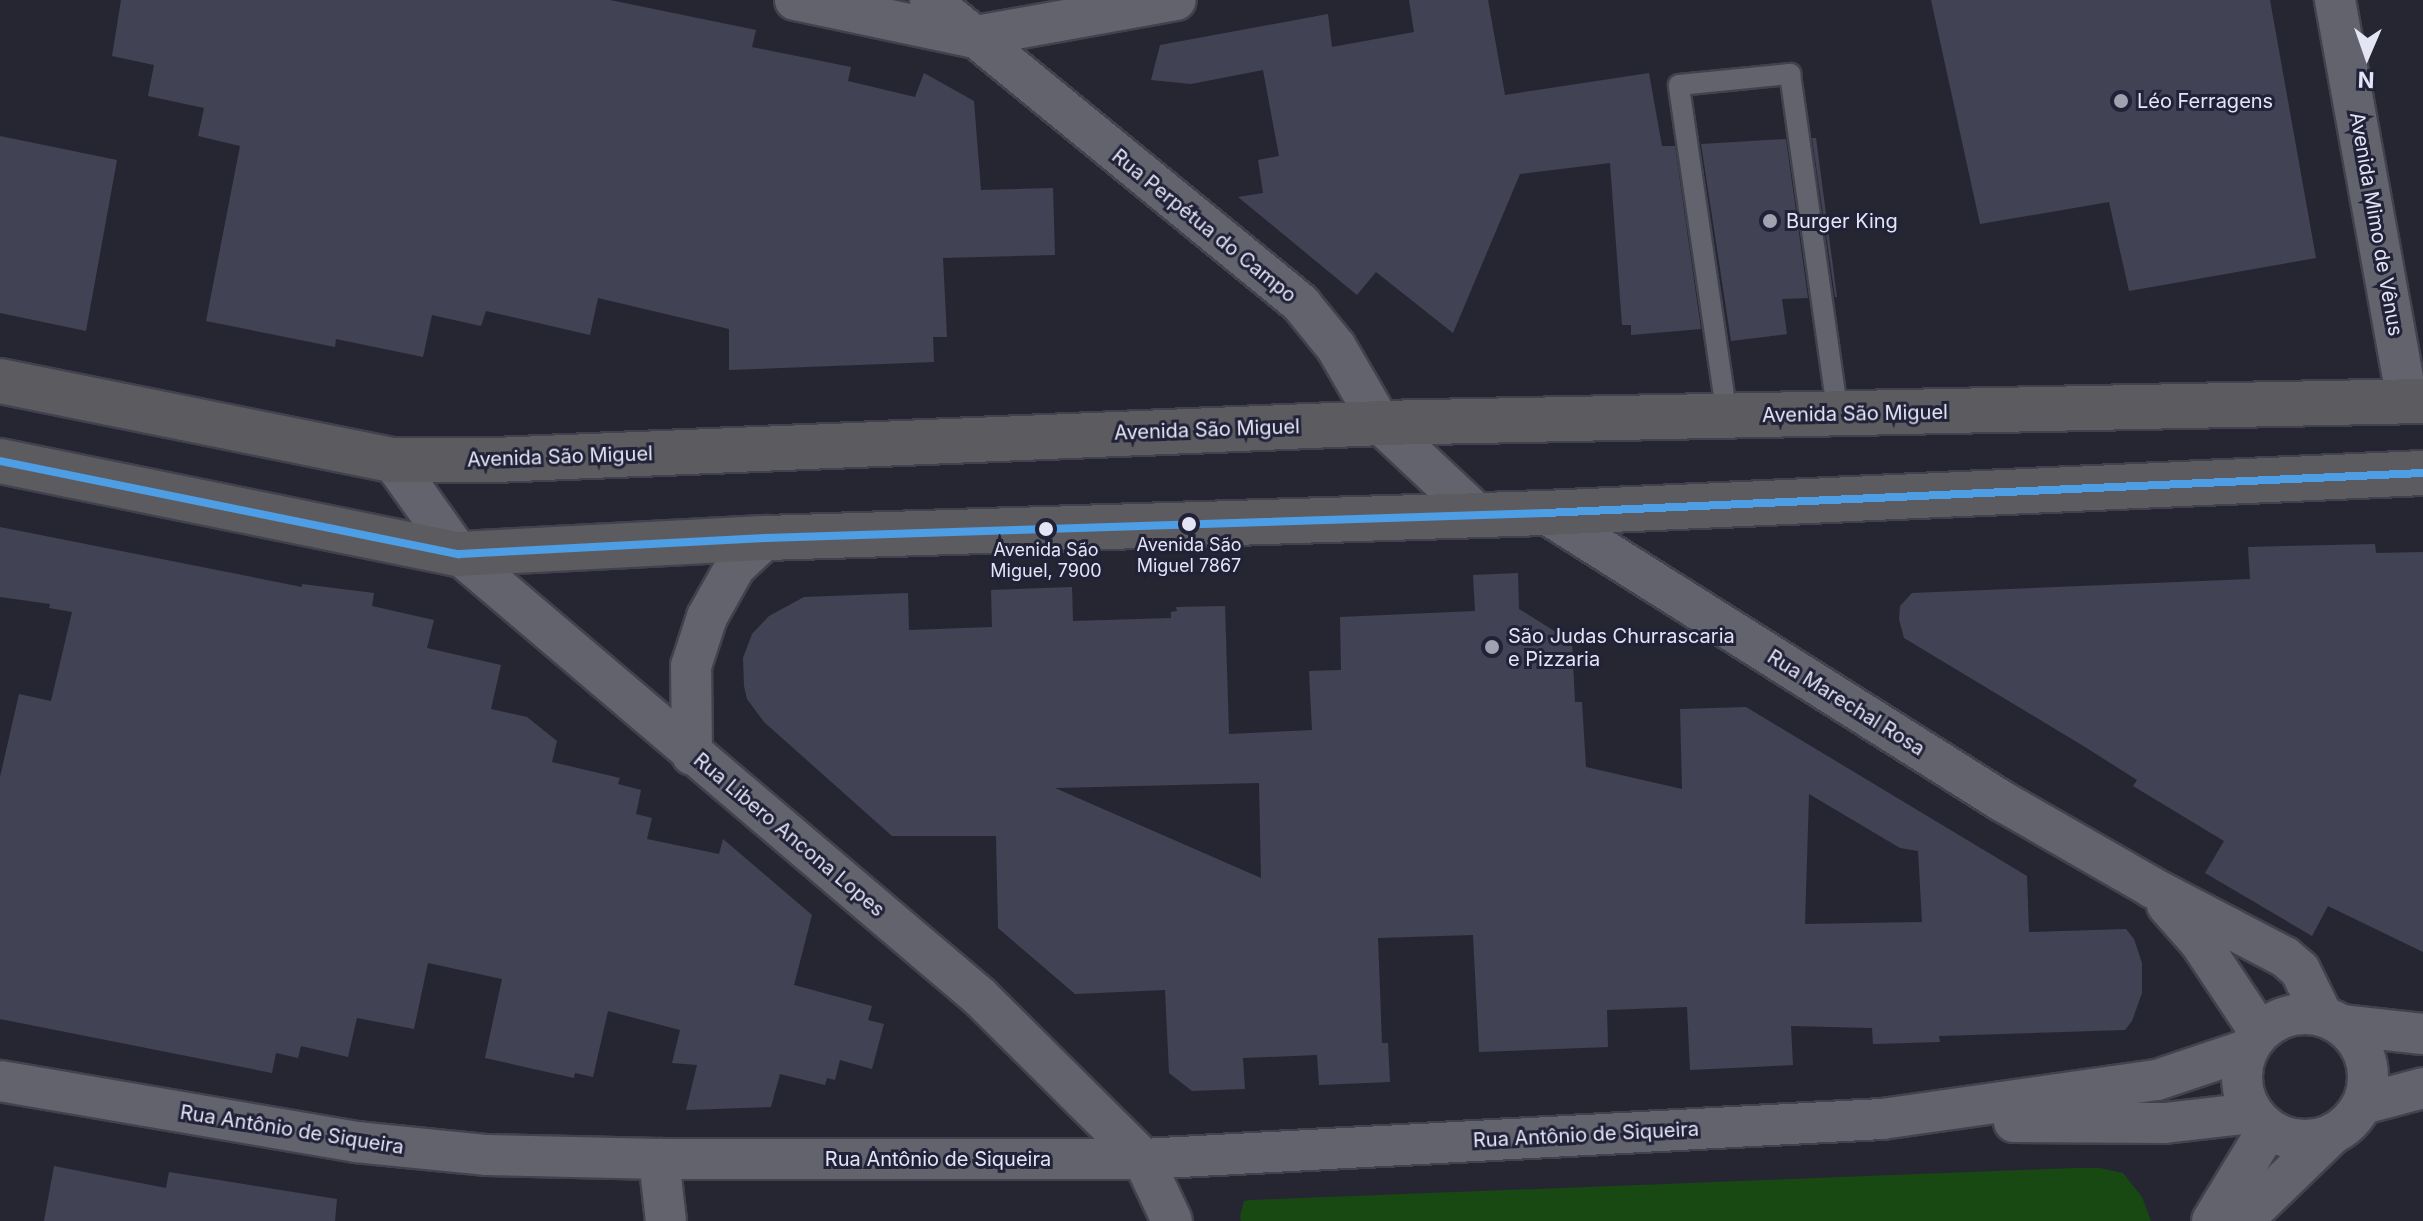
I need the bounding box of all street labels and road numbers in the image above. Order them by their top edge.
street label: Avenida Mimo de Vênus [2344,110,2408,338]
street label: Rua Perpétua do Campo [1107,144,1301,308]
street label: Avenida São Miguel [1762,400,1948,428]
street label: Avenida São Miguel [1114,415,1300,445]
street label: Avenida São Miguel [467,442,653,472]
street label: Rua Marechal Rosa [1763,645,1929,761]
street label: Rua Libero Ancona Lopes [689,748,889,922]
street label: Rua Antônio de Siqueira [178,1100,406,1160]
street label: Rua Antônio de Siqueira [1472,1117,1700,1153]
street label: Rua Antônio de Siqueira [825,1147,1051,1171]

